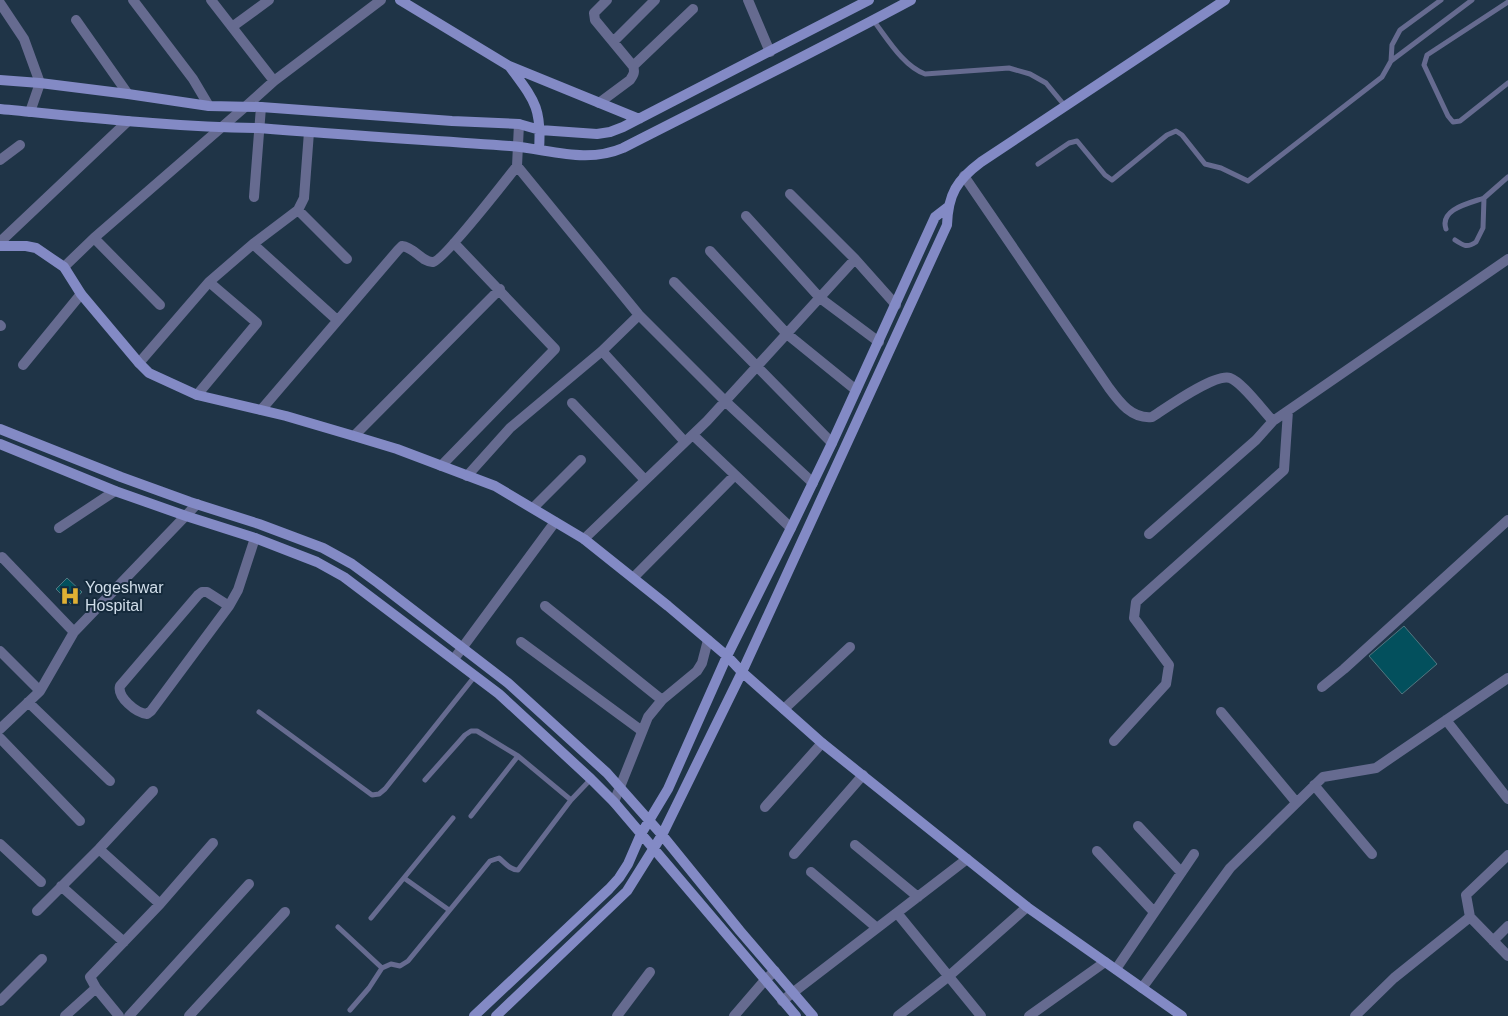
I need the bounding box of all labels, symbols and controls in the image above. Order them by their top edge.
place label: Yogeshwar Hospital [85,579,164,614]
hospital icon: Yogeshwar Hospital [59,585,81,607]

